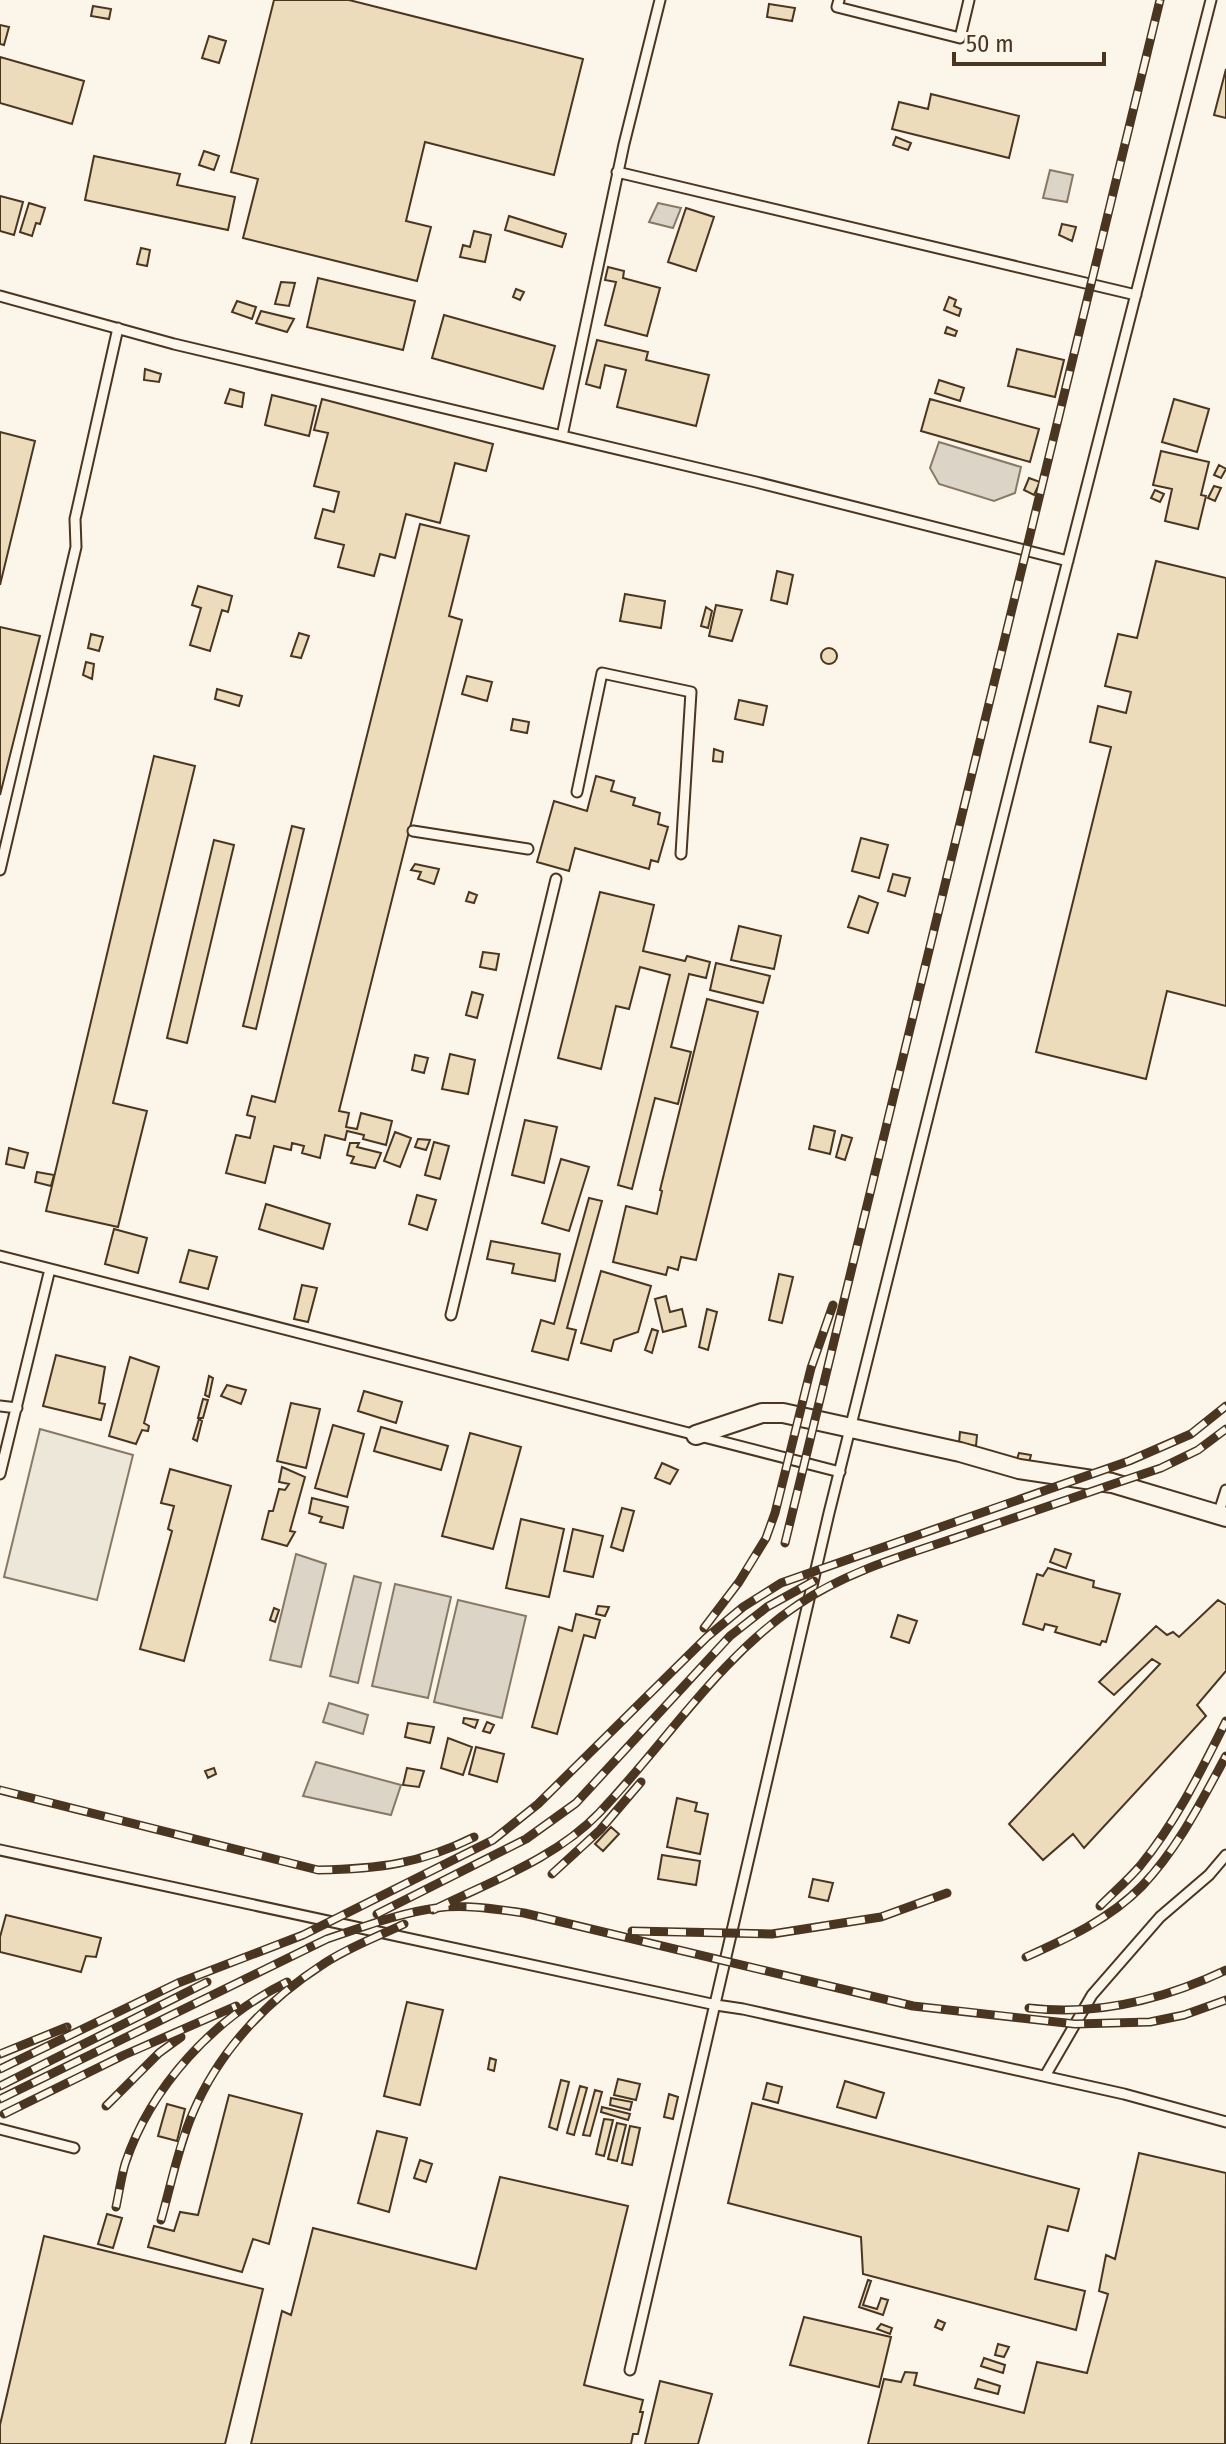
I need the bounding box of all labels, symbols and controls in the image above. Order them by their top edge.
scale bar [954,16,1104,66]
text: 50 m [966,30,1014,58]

